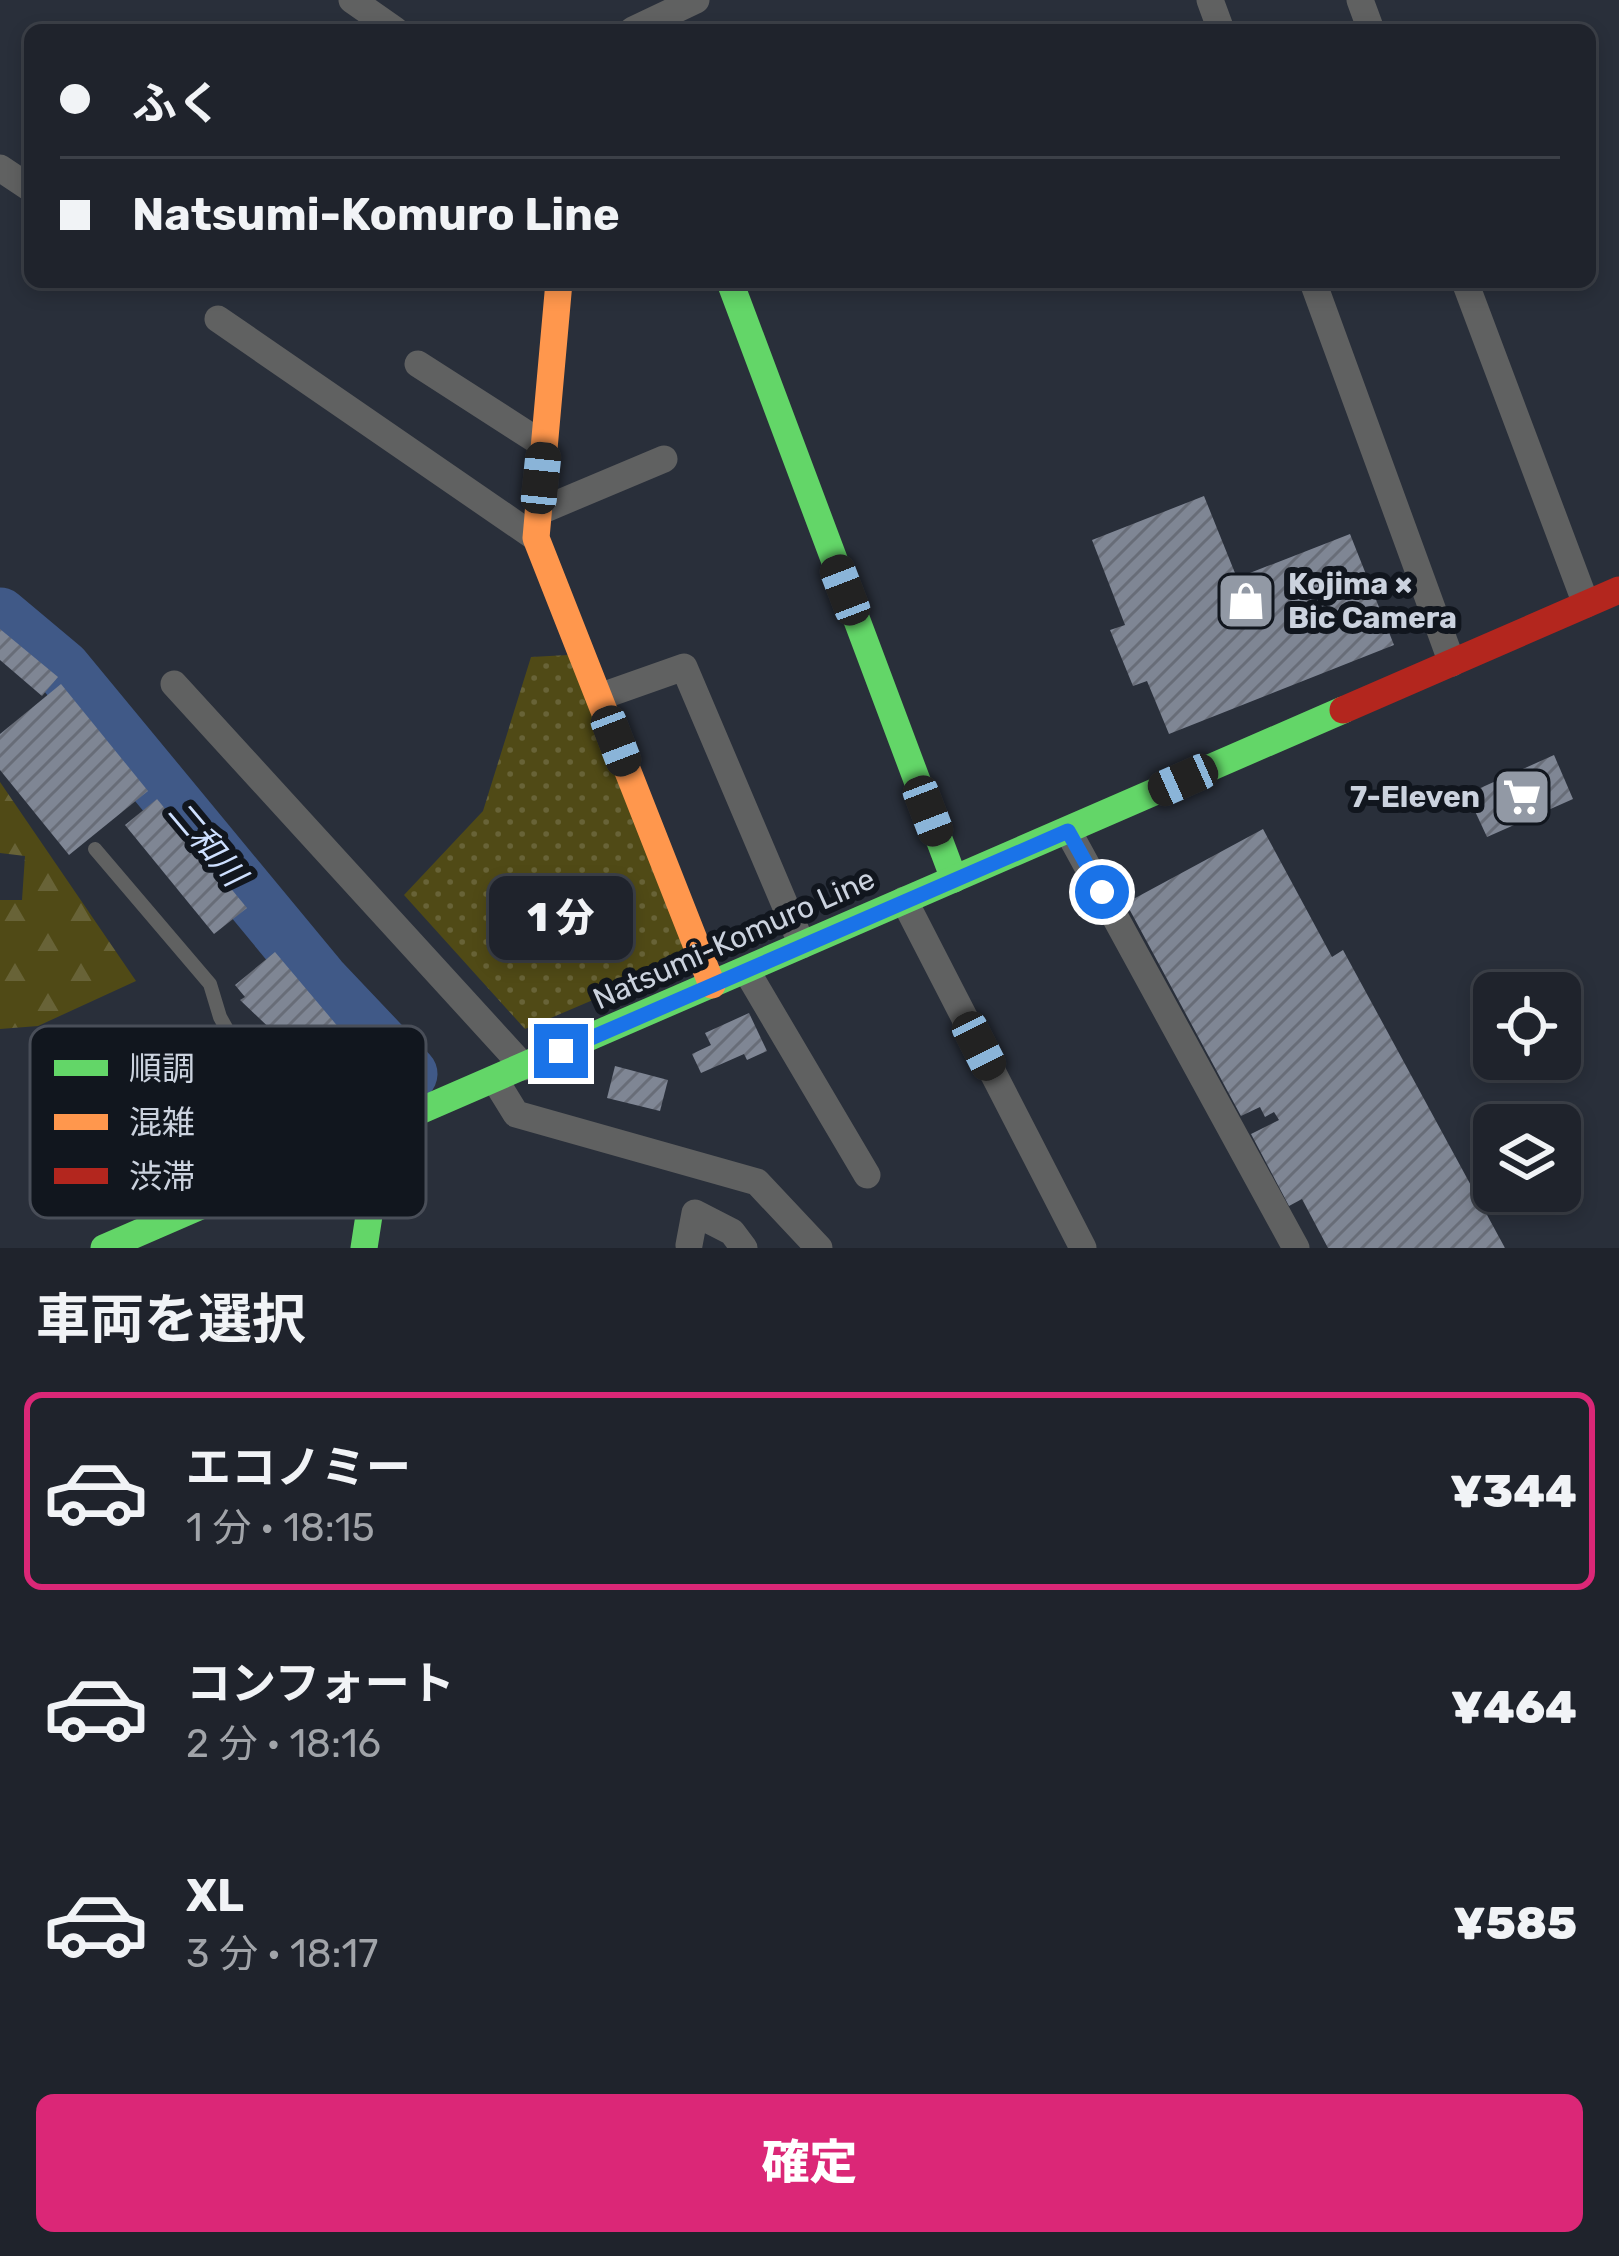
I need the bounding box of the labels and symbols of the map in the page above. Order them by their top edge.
car [519,440,563,516]
car [815,550,875,630]
place label: Kojima × Bic Camera [1288,566,1457,636]
shop icon: Kojima × Bic Camera [1215,570,1277,632]
car [586,701,646,781]
car [1143,749,1223,811]
supermarket icon: 7-Eleven [1491,766,1553,828]
car [898,771,958,851]
place label: 7-Eleven [1350,779,1480,815]
water label: 二和川 [160,793,256,896]
street label: Natsumi-Komuro Line [588,861,880,1017]
route start [1075,865,1129,919]
callout: 1 分 [489,877,633,961]
car [947,1006,1011,1086]
route end [534,1024,588,1078]
legend [30,1026,426,1218]
text: 順調 [129,1049,195,1088]
text: 混雑 [129,1103,195,1142]
text: 渋滞 [129,1157,195,1196]

